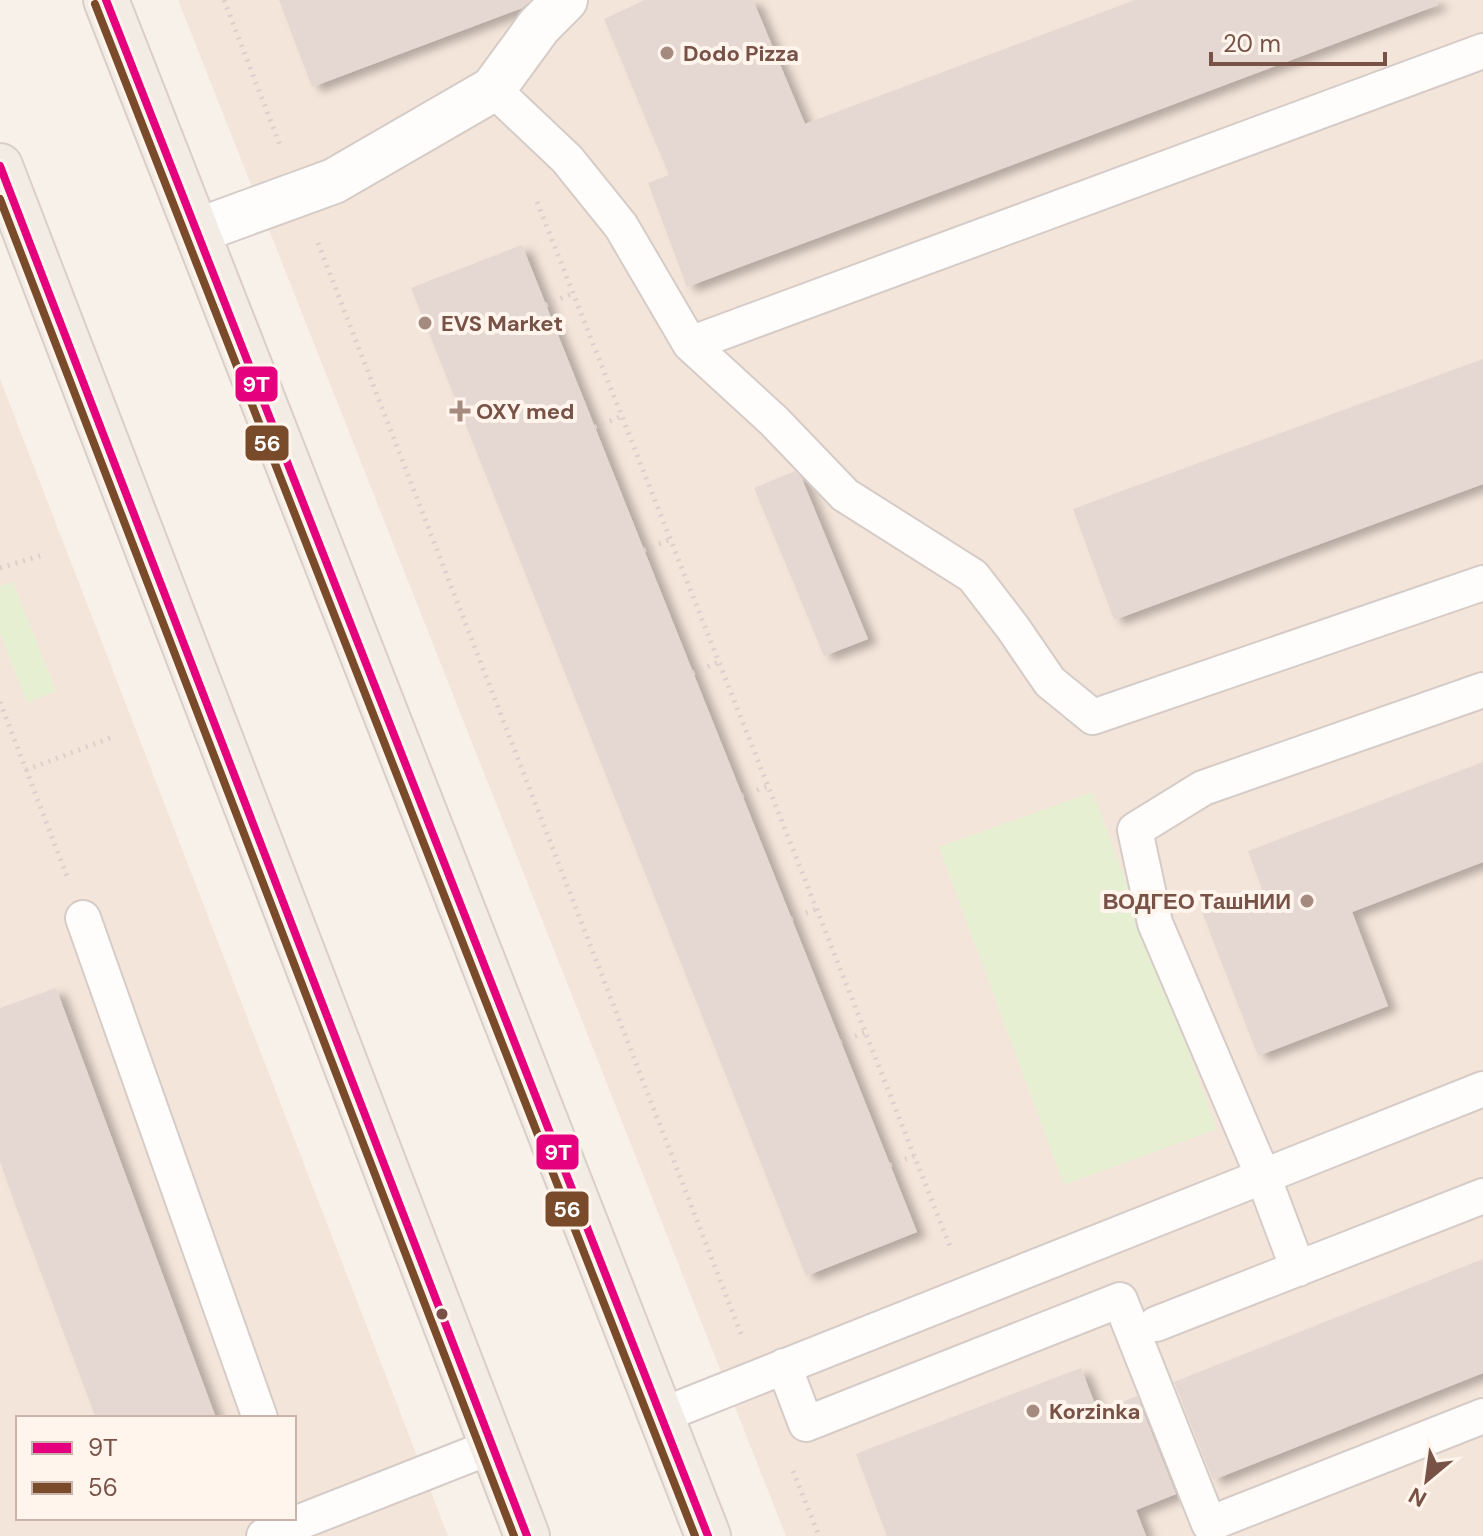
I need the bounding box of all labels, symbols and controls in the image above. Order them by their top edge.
scale bar [1211,16,1385,66]
text: 20 m [1223,28,1281,59]
place label: Dodo Pizza [683,39,799,68]
marker: Dodo Pizza [658,44,676,62]
place label: EVS Market [441,309,563,338]
marker: EVS Market [416,314,434,332]
line badge: 9Т [234,365,279,403]
text: 9Т [242,370,270,399]
place label: OXY med [476,397,574,426]
marker: OXY med [451,402,469,420]
line badge: 56 [244,424,290,462]
text: 56 [253,429,281,458]
place label: ВОДГЕО ТашНИИ [1103,887,1291,916]
marker: ВОДГЕО ТашНИИ [1298,892,1316,910]
line badge: 9Т [535,1133,580,1171]
text: 9Т [544,1138,572,1167]
line badge: 56 [544,1190,590,1228]
text: 56 [553,1195,581,1224]
unlabelled marker [434,1306,450,1322]
place label: Korzinka [1049,1397,1140,1426]
marker: Korzinka [1024,1402,1042,1420]
legend [16,1416,296,1520]
text: 9Т [88,1432,118,1463]
north arrow [1387,1440,1467,1520]
text: 56 [88,1472,118,1503]
text: N [1403,1480,1432,1514]

